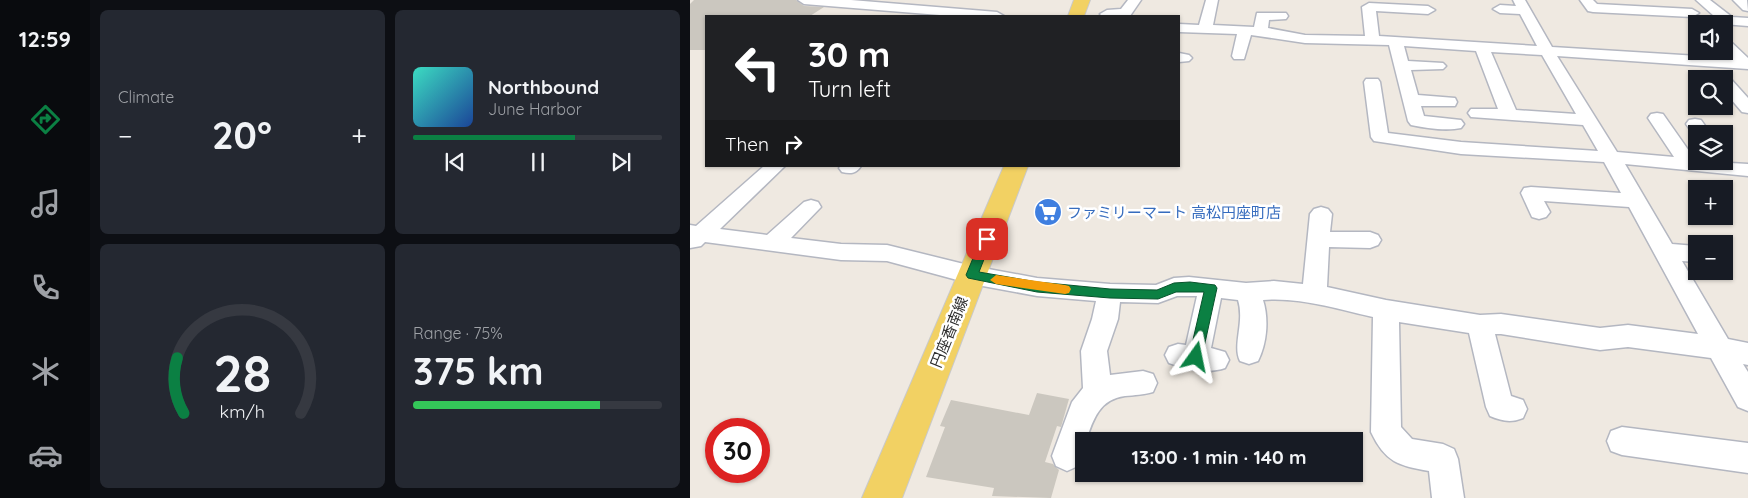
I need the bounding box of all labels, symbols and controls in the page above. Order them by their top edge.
map controls [1688,15,1733,280]
button: sound [1688,15,1733,60]
text: 12:59 [19,25,71,53]
text: 30 m [808,32,890,76]
icon: left [725,35,790,100]
button: search [1688,70,1733,115]
text: Northbound [488,75,599,99]
text: Turn left [808,75,891,103]
text: Climate [118,87,174,107]
text: June Harbor [488,99,582,119]
icon: directions [28,102,63,137]
text: 20° [212,111,272,159]
text: − [118,118,133,153]
text: + [351,118,367,153]
button: layers [1688,125,1733,170]
icon: right [779,130,807,158]
text: Then [725,132,769,156]
icon: previous [441,148,469,176]
icon: pause [524,148,552,176]
icon: next [607,148,635,176]
button: + [1688,180,1733,225]
icon: music [28,186,63,221]
supermarket icon: ファミリーマート 高松円座町店 [1033,197,1063,227]
place label: ファミリーマート 高松円座町店 [1067,203,1281,222]
pin [966,218,1008,260]
icon: arrive [973,225,1001,253]
button: − [1688,235,1733,280]
icon: phone [28,270,63,305]
street label: 円座香南線 [926,294,972,370]
text: Range · 75% [413,323,503,343]
position arrow [1169,330,1221,382]
text: 28 [213,340,272,405]
text: 375 km [413,347,543,395]
icon: climate [28,354,63,389]
text: km/h [220,400,265,422]
speed limit sign: 30 [705,418,770,483]
icon: car [28,438,63,473]
text: 13:00 · 1 min · 140 m [1132,445,1306,469]

